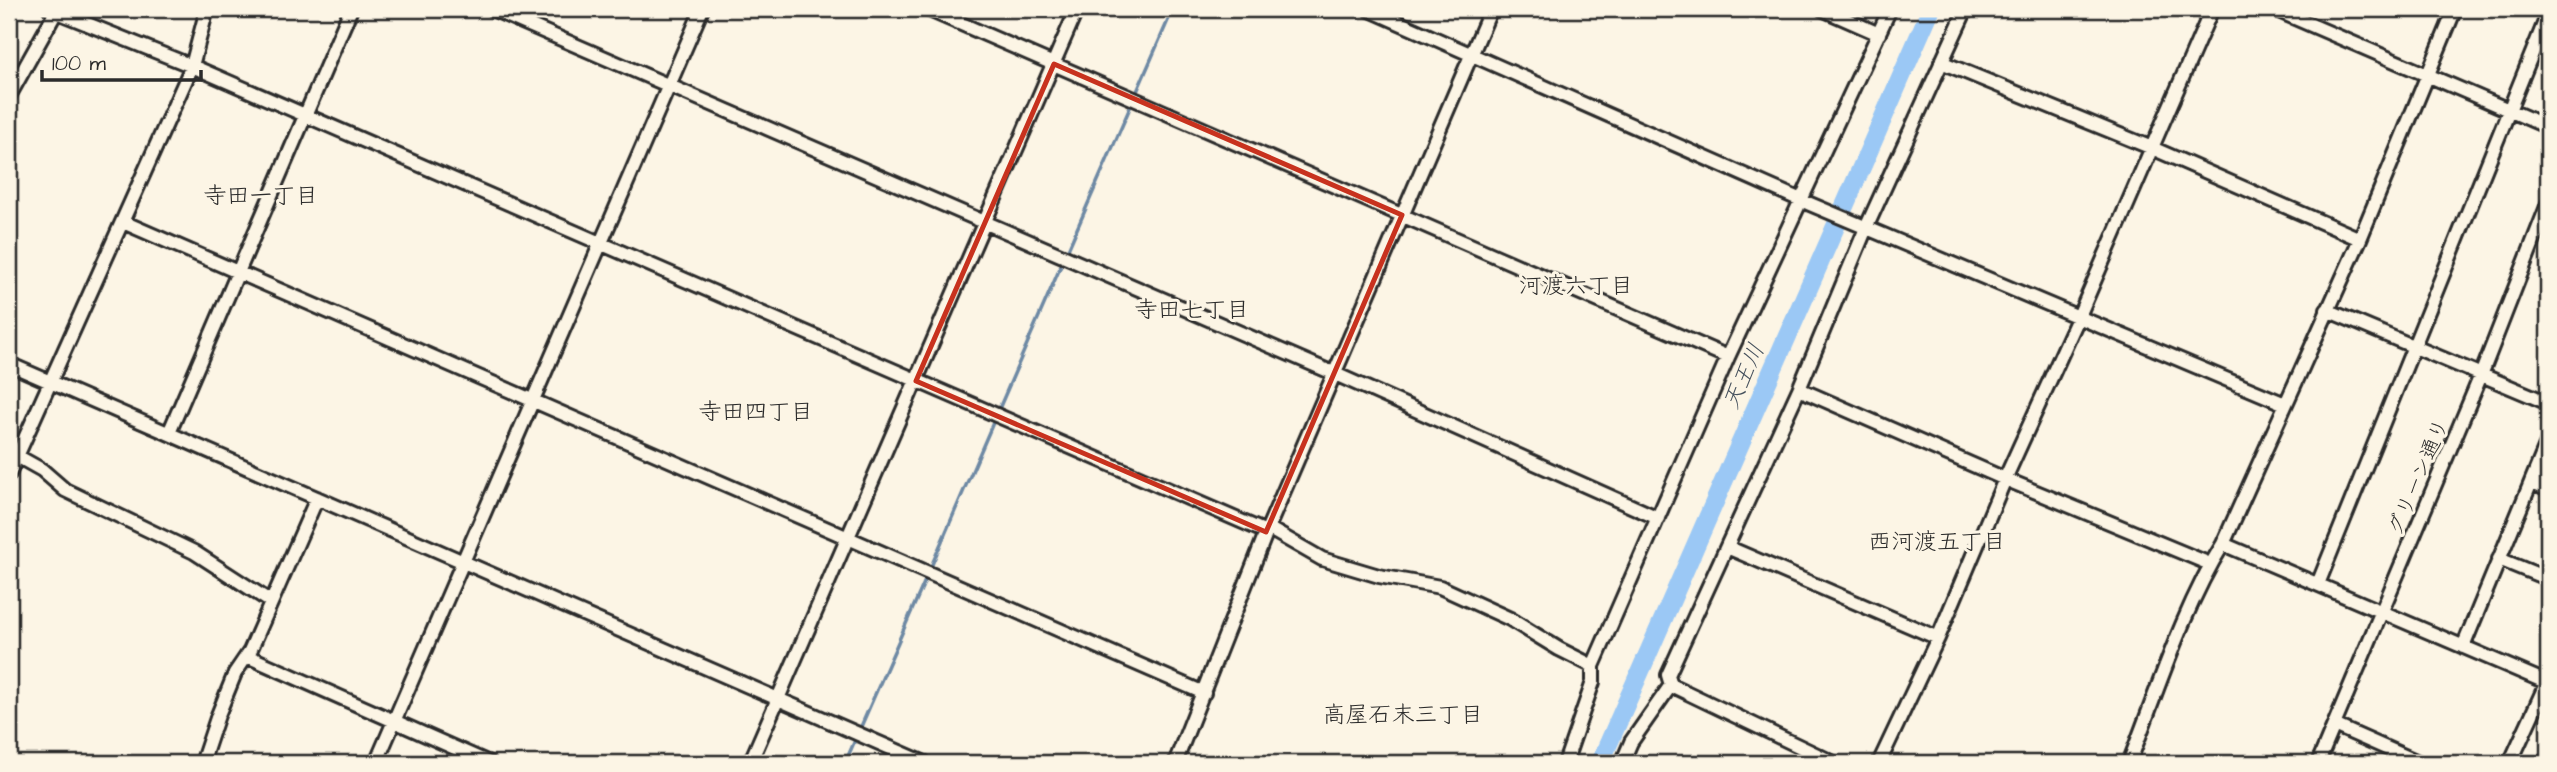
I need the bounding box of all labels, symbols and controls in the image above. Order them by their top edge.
scale bar [42,38,201,82]
text: 100 m [52,49,107,78]
district label: 寺田一丁目 [204,180,319,212]
district label: 河渡六丁目 [1519,270,1634,302]
district label: 寺田七丁目 [1135,294,1250,326]
water label: 天王川 [1715,338,1773,414]
district label: 寺田四丁目 [699,396,814,428]
street label: グリーン通り [2381,414,2456,540]
district label: 西河渡五丁目 [1868,526,2006,558]
district label: 高屋石末三丁目 [1323,699,1484,731]

